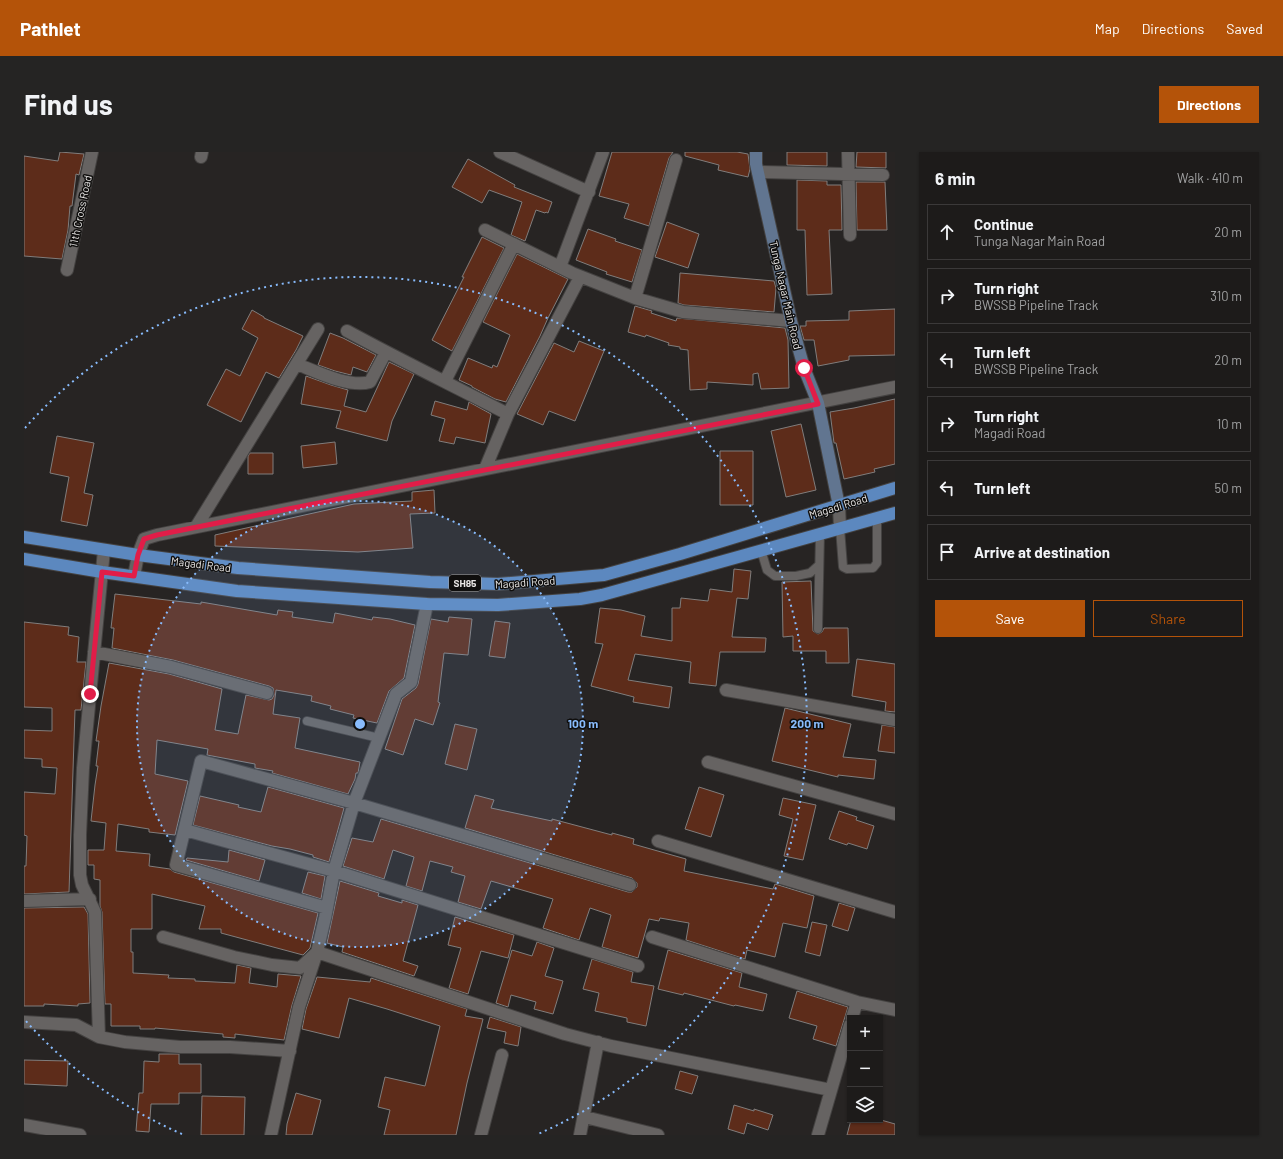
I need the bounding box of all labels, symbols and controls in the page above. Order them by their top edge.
text: Pathlet [20,17,81,40]
text: Map [1095,20,1120,37]
text: Directions [1142,20,1204,37]
text: Saved [1226,20,1263,37]
button: Directions [1159,86,1259,123]
text: Find us [24,87,113,121]
text: 6 min [935,168,975,188]
text: Walk · 410 m [1177,170,1243,186]
street label: 11th Cross Road [66,174,94,248]
text: Continue [974,215,1034,233]
icon: ahead [936,221,958,243]
text: 20 m [1214,224,1242,240]
text: Tunga Nagar Main Road [974,233,1105,249]
street label: Tunga Nagar Main Road [767,240,805,350]
text: Turn right [974,279,1039,297]
icon: right [936,285,958,307]
text: 310 m [1210,288,1242,304]
text: BWSSB Pipeline Track [974,297,1098,313]
text: Turn left [974,343,1030,361]
icon: left [936,349,958,371]
text: 20 m [1214,352,1242,368]
route start [795,359,813,377]
text: BWSSB Pipeline Track [974,361,1098,377]
text: Turn right [974,407,1039,425]
icon: right [936,413,958,435]
text: 10 m [1217,416,1242,432]
text: Magadi Road [974,425,1045,441]
icon: left [936,477,958,499]
text: Turn left [974,479,1030,497]
text: 50 m [1215,480,1242,496]
street label: Magadi Road [807,491,869,521]
icon: arrive [936,541,958,563]
text: Arrive at destination [974,543,1110,561]
street label: Magadi Road [170,554,232,574]
street label: Magadi Road [494,573,556,591]
road number: SH85 [449,575,481,591]
button: Save [935,600,1085,637]
button: Share [1093,600,1243,637]
route end [81,685,99,703]
text: 100 m [568,716,598,730]
text: 200 m [791,716,823,730]
centre of rings [353,717,367,731]
map controls [847,1015,883,1123]
button: + [847,1015,883,1051]
button: − [847,1051,883,1087]
button: layers [847,1087,883,1123]

